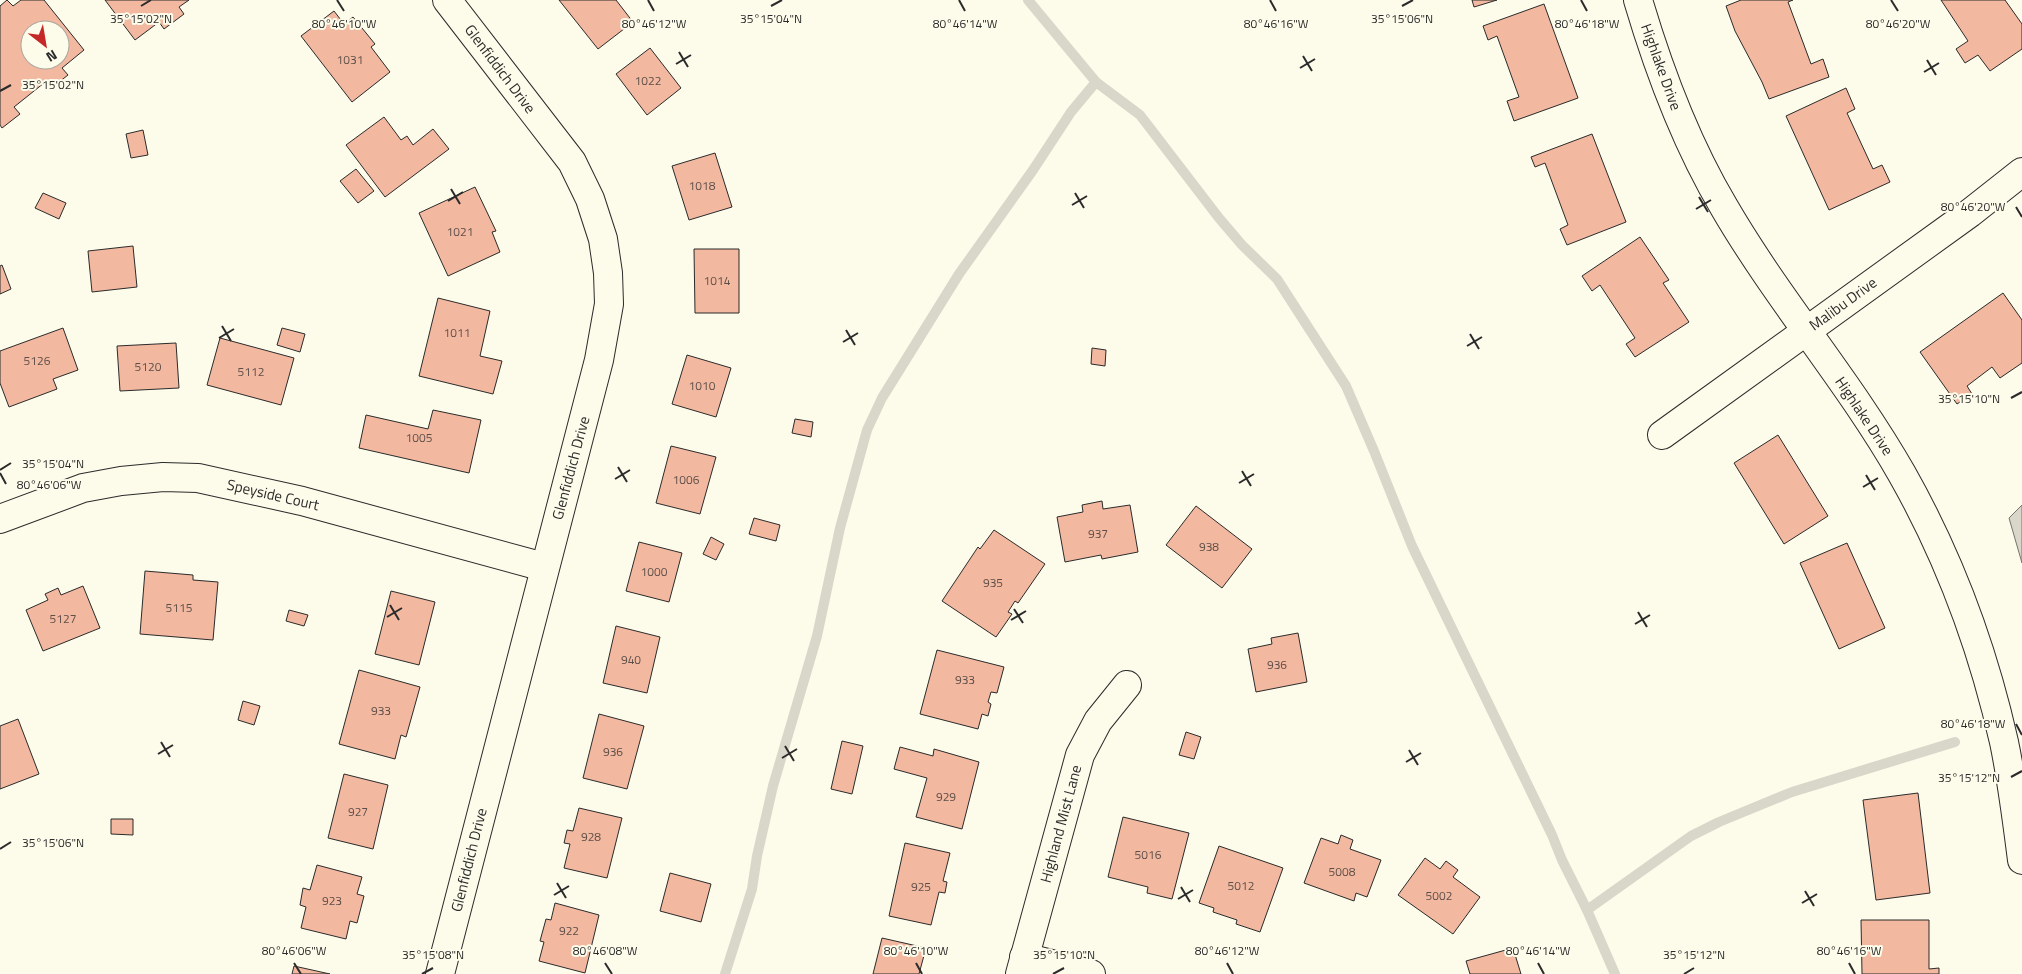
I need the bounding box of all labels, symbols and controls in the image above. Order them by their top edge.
text: 35°15'02"N [110,9,172,28]
text: 35°15'04"N [740,9,802,28]
text: 35°15'06"N [1371,9,1433,28]
text: 80°46'10"W [312,14,377,33]
text: 80°46'12"W [622,14,687,33]
text: 80°46'14"W [933,14,998,33]
text: 80°46'16"W [1244,14,1309,33]
text: 80°46'18"W [1555,14,1620,33]
text: 80°46'20"W [1866,14,1931,33]
street label: Glenfiddich Drive [459,19,542,118]
north arrow [20,20,70,70]
street label: Highlake Drive [1635,20,1688,113]
text: N [42,45,62,68]
house number: 1031 [337,50,363,69]
house number: 1022 [635,71,661,90]
text: 35°15'02"N [22,75,84,94]
house number: 1018 [689,176,716,195]
text: 80°46'20"W [1941,197,2006,216]
house number: 1021 [447,222,473,241]
house number: 1014 [704,271,731,290]
street label: Malibu Drive [1804,271,1881,336]
house number: 1011 [444,323,470,342]
house number: 5126 [24,351,51,370]
house number: 5120 [135,357,162,376]
house number: 5112 [238,362,264,381]
street label: Highlake Drive [1829,372,1899,460]
house number: 1010 [689,376,716,395]
text: 35°15'10"N [1938,389,2000,408]
street label: Glenfiddich Drive [546,413,595,522]
house number: 1005 [406,428,433,447]
text: 35°15'04"N [22,454,84,473]
house number: 1006 [673,470,700,489]
street label: Speyside Court [225,473,322,516]
text: 80°46'06"W [17,475,82,494]
house number: 937 [1088,524,1108,543]
house number: 938 [1199,537,1219,556]
house number: 1000 [641,562,668,581]
house number: 935 [983,573,1003,592]
house number: 5115 [166,598,193,617]
house number: 5127 [50,609,76,628]
house number: 940 [621,650,641,669]
house number: 936 [1267,655,1287,674]
house number: 933 [955,670,975,689]
house number: 933 [371,701,391,720]
text: 80°46'18"W [1941,714,2006,733]
house number: 936 [603,742,623,761]
street label: Highland Mist Lane [1034,762,1087,885]
text: 35°15'12"N [1938,768,2000,787]
house number: 929 [936,787,956,806]
house number: 927 [348,802,368,821]
street label: Glenfiddich Drive [444,805,493,914]
house number: 928 [581,827,601,846]
text: 35°15'06"N [22,833,84,852]
house number: 5016 [1135,845,1162,864]
house number: 5008 [1329,862,1356,881]
house number: 5012 [1228,876,1254,895]
house number: 925 [911,877,931,896]
house number: 5002 [1426,886,1452,905]
house number: 923 [322,891,342,910]
house number: 922 [559,921,579,940]
text: 80°46'06"W [262,941,327,960]
text: 80°46'08"W [573,941,638,960]
text: 80°46'10"W [884,941,949,960]
text: 80°46'12"W [1195,941,1260,960]
text: 80°46'14"W [1506,941,1571,960]
text: 80°46'16"W [1817,941,1882,960]
text: 35°15'08"N [402,945,464,964]
text: 35°15'10"N [1033,945,1095,964]
text: 35°15'12"N [1663,945,1725,964]

